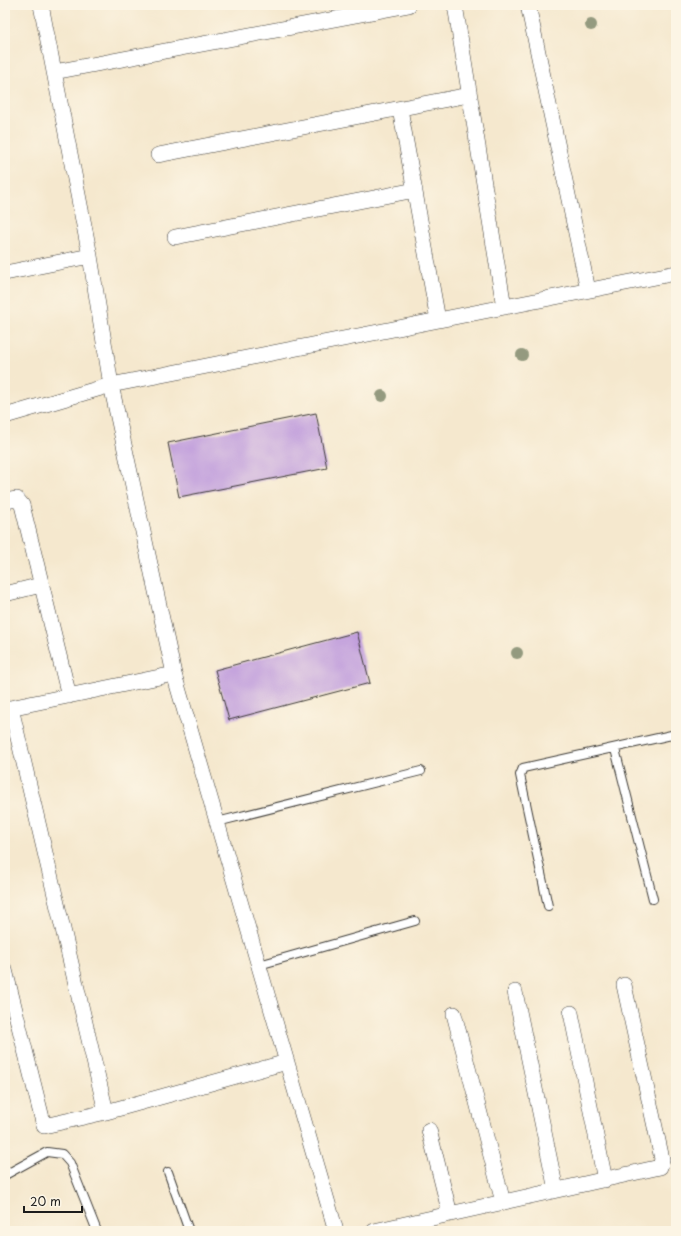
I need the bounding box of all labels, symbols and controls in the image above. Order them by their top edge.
scale bar [24,1188,82,1214]
text: 20 m [30,1192,61,1210]

